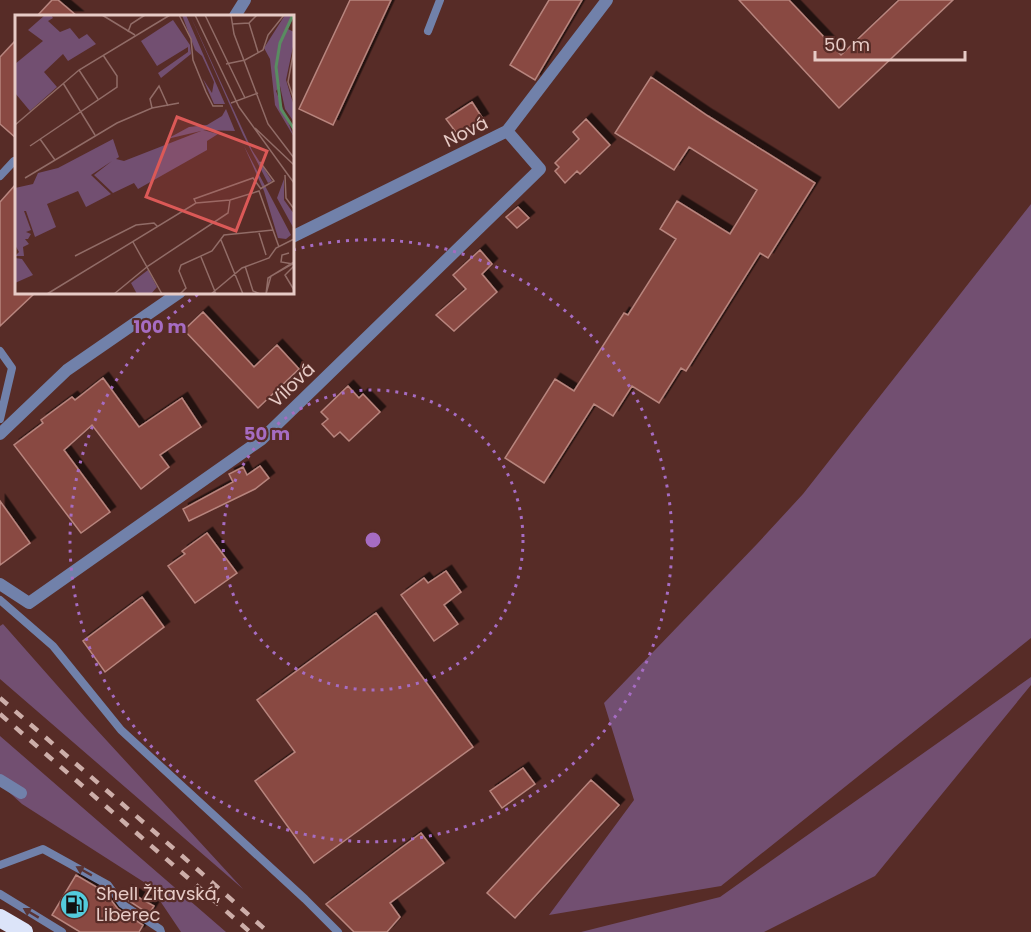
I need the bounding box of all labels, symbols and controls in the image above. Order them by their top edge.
inset map [15,15,294,294]
scale bar [815,24,965,62]
text: 50 m [824,32,870,57]
street label: Nová [439,110,492,153]
text: 100 m [133,314,187,339]
street label: Vilová [263,357,320,413]
text: 50 m [244,421,290,446]
centre of rings [363,530,383,550]
one-way arrow [75,866,92,876]
place label: Shell Žitavská, Liberec [96,881,221,927]
fuel station icon: Shell Žitavská, Liberec [59,888,91,920]
one-way arrow [23,908,39,919]

